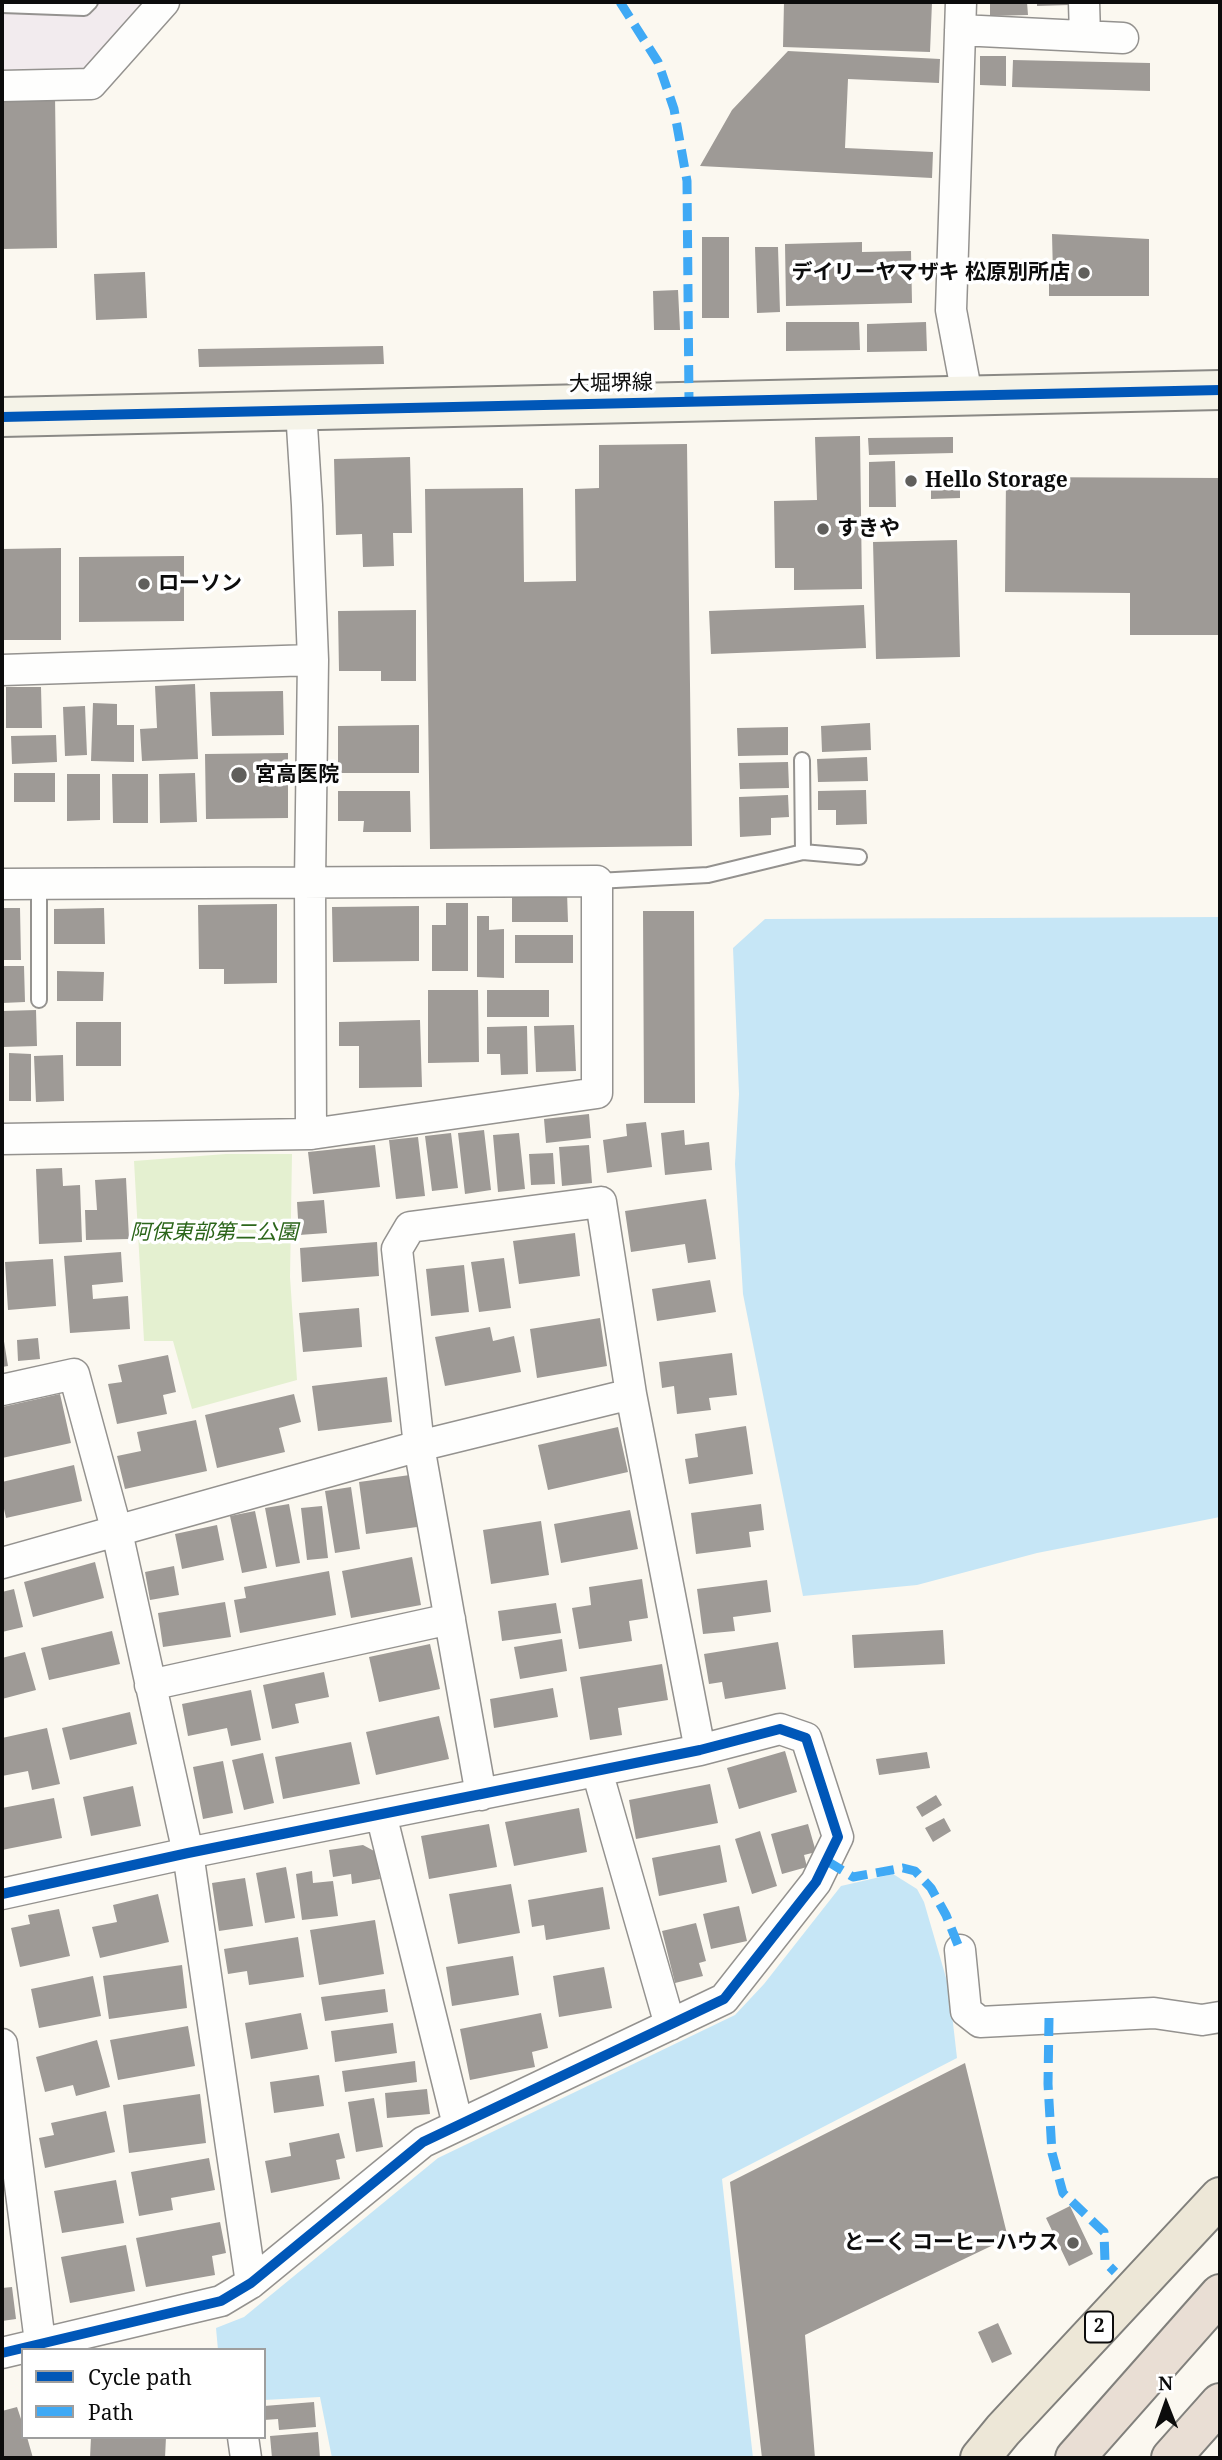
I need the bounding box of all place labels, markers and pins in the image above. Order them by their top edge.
place label: デイリーヤマザキ 松原別所店 [792,260,1070,286]
marker: デイリーヤマザキ 松原別所店 [1076,265,1092,281]
place label: Hello Storage [925,468,1068,494]
marker: Hello Storage [903,473,919,489]
place label: すきや [837,516,900,542]
marker: すきや [815,521,831,537]
place label: ローソン [158,571,242,597]
marker: ローソン [136,576,152,592]
place label: 宮高医院 [255,762,339,788]
marker: 宮高医院 [229,765,249,785]
place label: とーく コーヒーハウス [844,2230,1059,2256]
marker: とーく コーヒーハウス [1065,2235,1081,2251]

